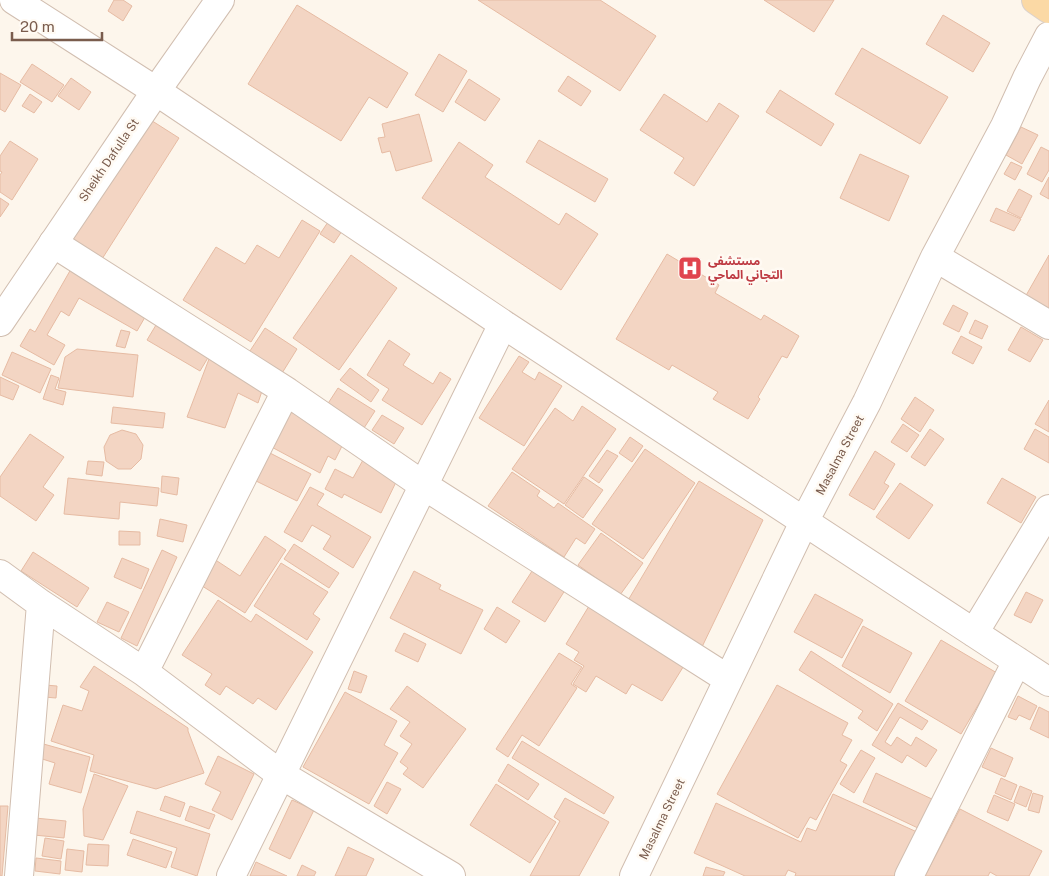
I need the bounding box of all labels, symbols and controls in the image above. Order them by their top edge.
scale bar [12,10,102,42]
text: 20 m [20,18,55,35]
street label: Sheikh Dafulla St [76,116,142,204]
place label: مستشفى التجاني الماحي [708,254,783,285]
hospital icon: مستشفى التجاني الماحي [677,255,703,281]
street label: Masalma Street [813,412,867,497]
street label: Masalma Street [636,776,688,862]

